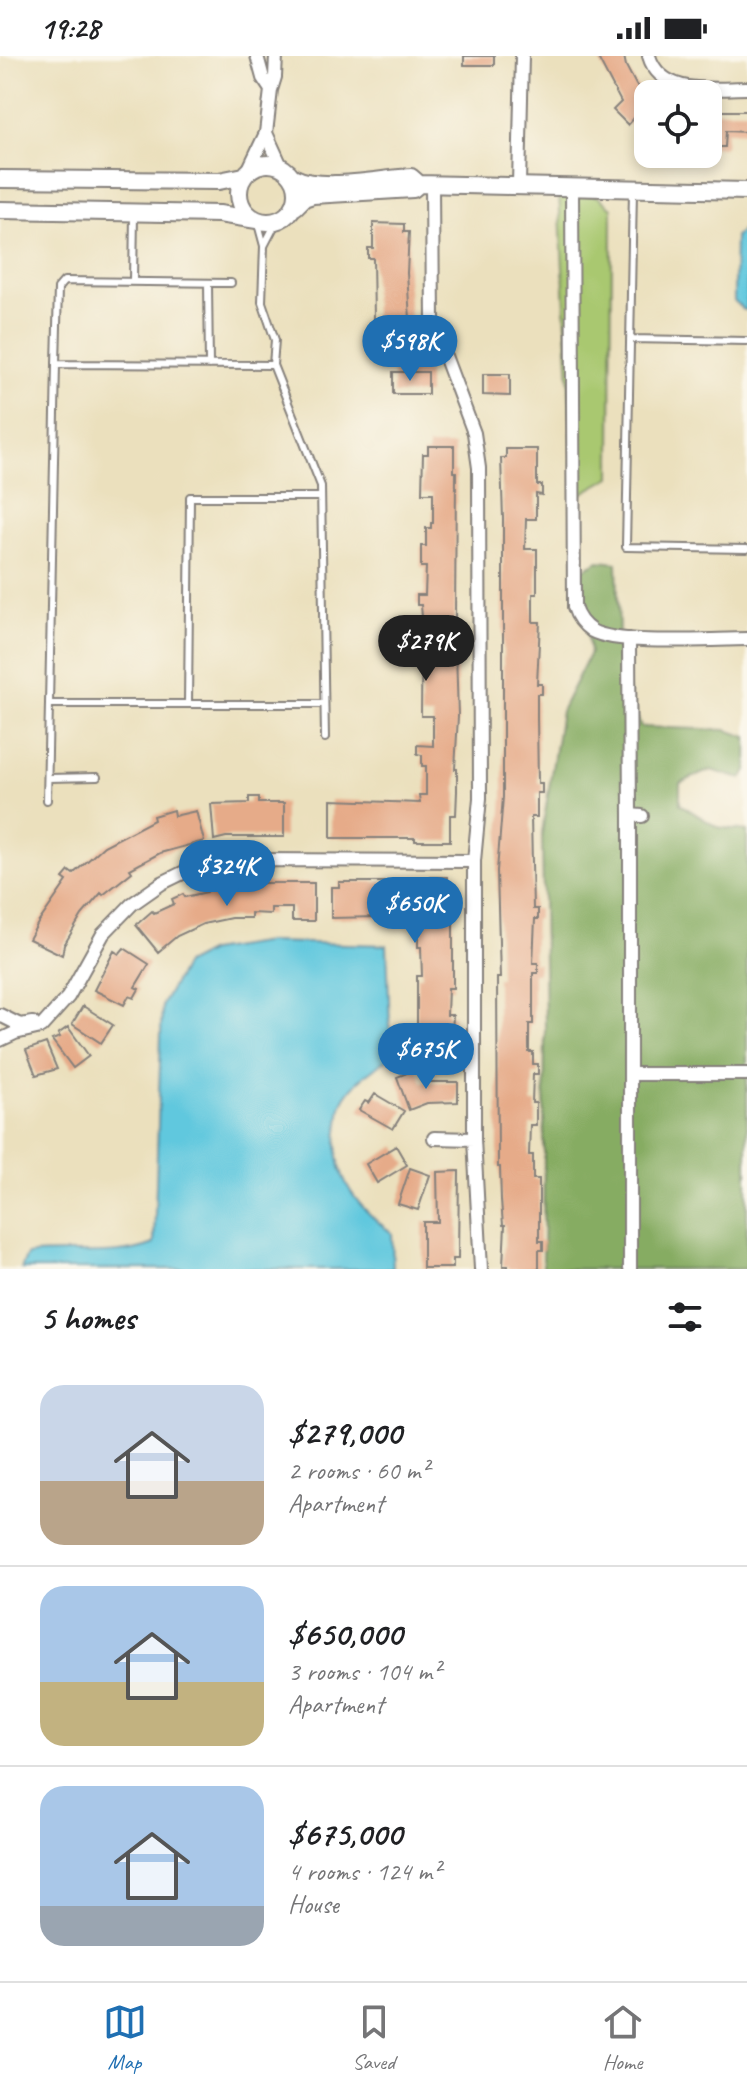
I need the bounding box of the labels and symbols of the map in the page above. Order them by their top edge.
pin: $598K [354,315,466,383]
pin: $279K [370,615,482,683]
pin: $324K [171,840,283,908]
pin: $650K [359,877,471,945]
pin: $675K [370,1023,482,1091]

